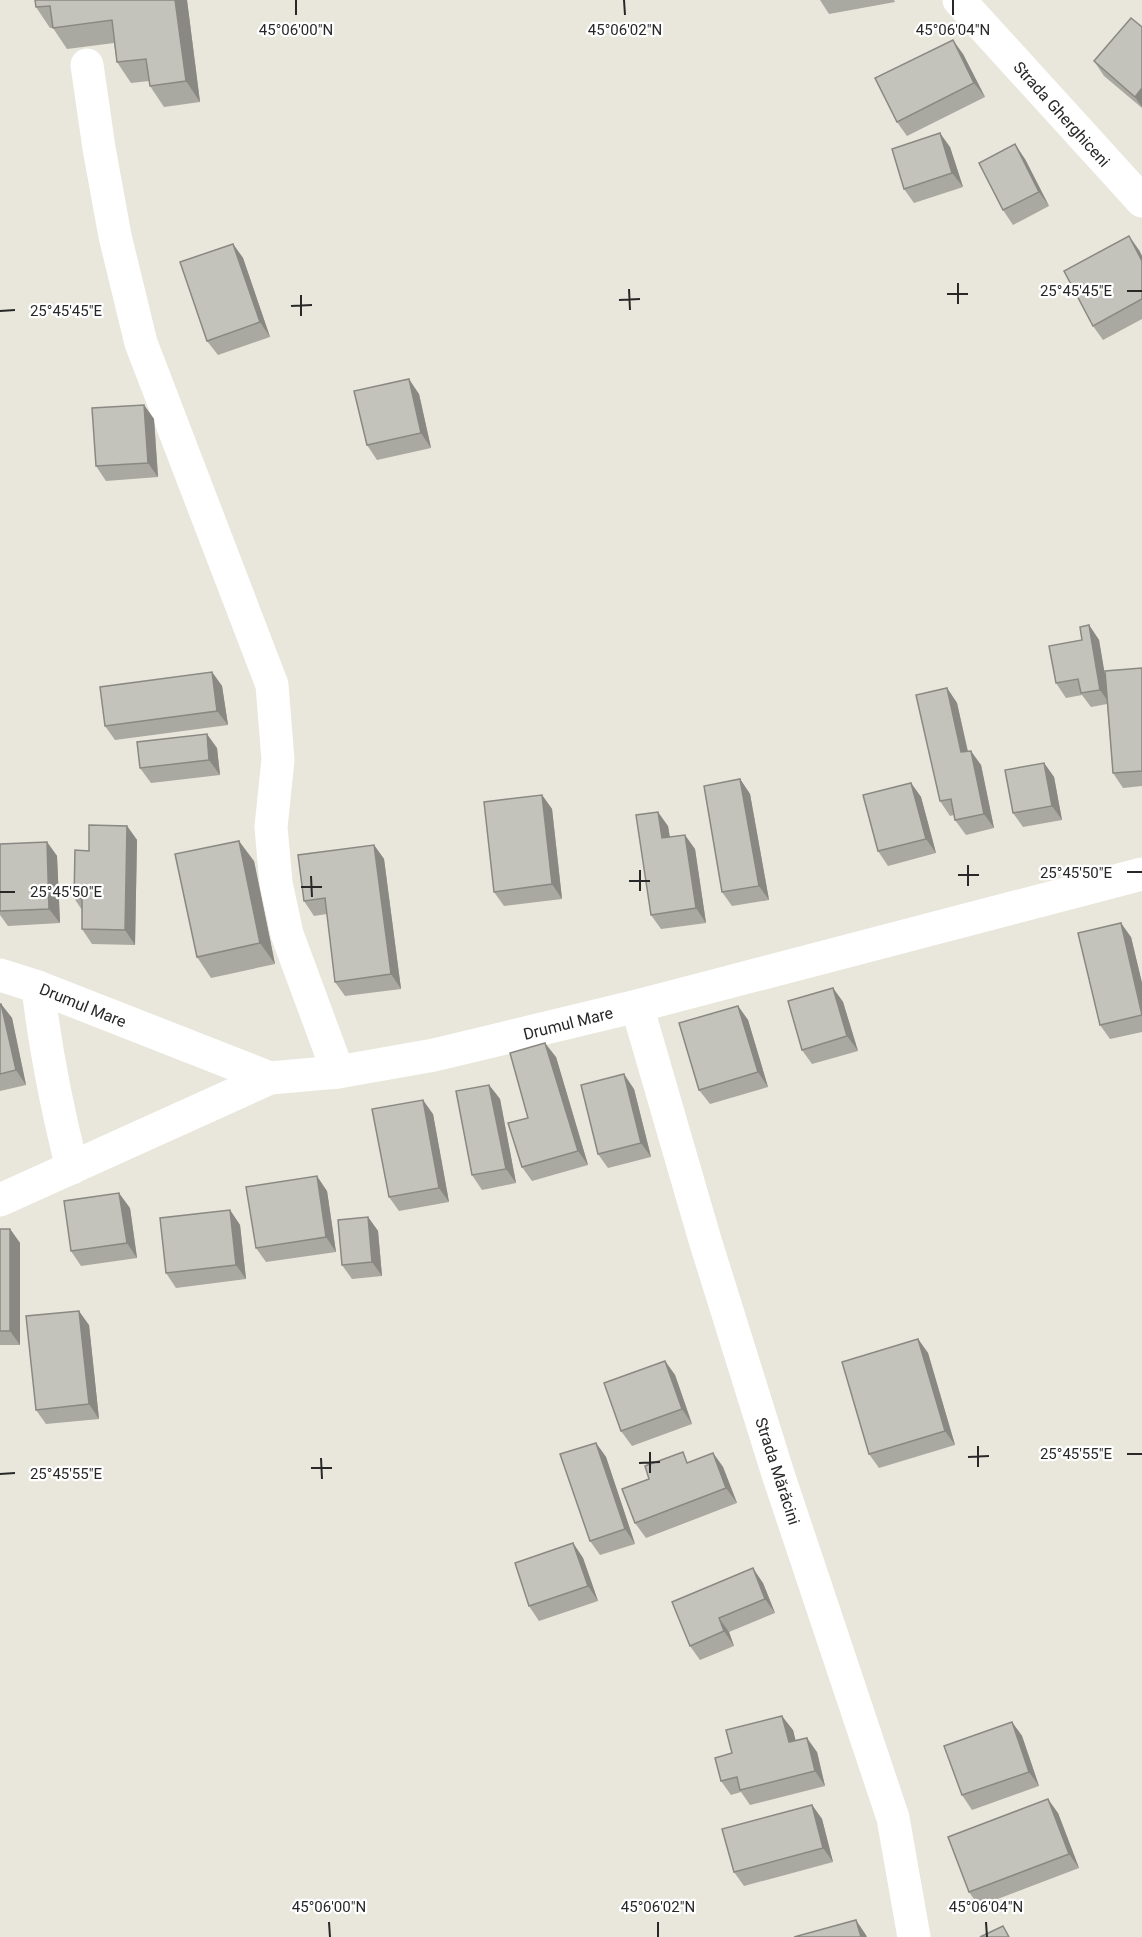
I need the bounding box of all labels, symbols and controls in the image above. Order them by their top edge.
text: 45°06'00"N [259,21,333,39]
text: 45°06'02"N [588,21,662,39]
text: 45°06'04"N [916,21,990,39]
street label: Strada Gherghiceni [1009,58,1114,171]
text: 25°45'45"E [1040,282,1113,300]
text: 25°45'45"E [30,302,103,320]
text: 25°45'50"E [1040,864,1113,882]
text: 25°45'50"E [30,883,103,901]
street label: Drumul Mare [37,979,129,1031]
street label: Drumul Mare [521,1003,615,1044]
street label: Strada Mărăcini [751,1415,804,1527]
text: 25°45'55"E [1040,1445,1113,1463]
text: 25°45'55"E [30,1465,103,1483]
text: 45°06'00"N [292,1898,366,1916]
text: 45°06'02"N [621,1898,695,1916]
text: 45°06'04"N [949,1898,1023,1916]

